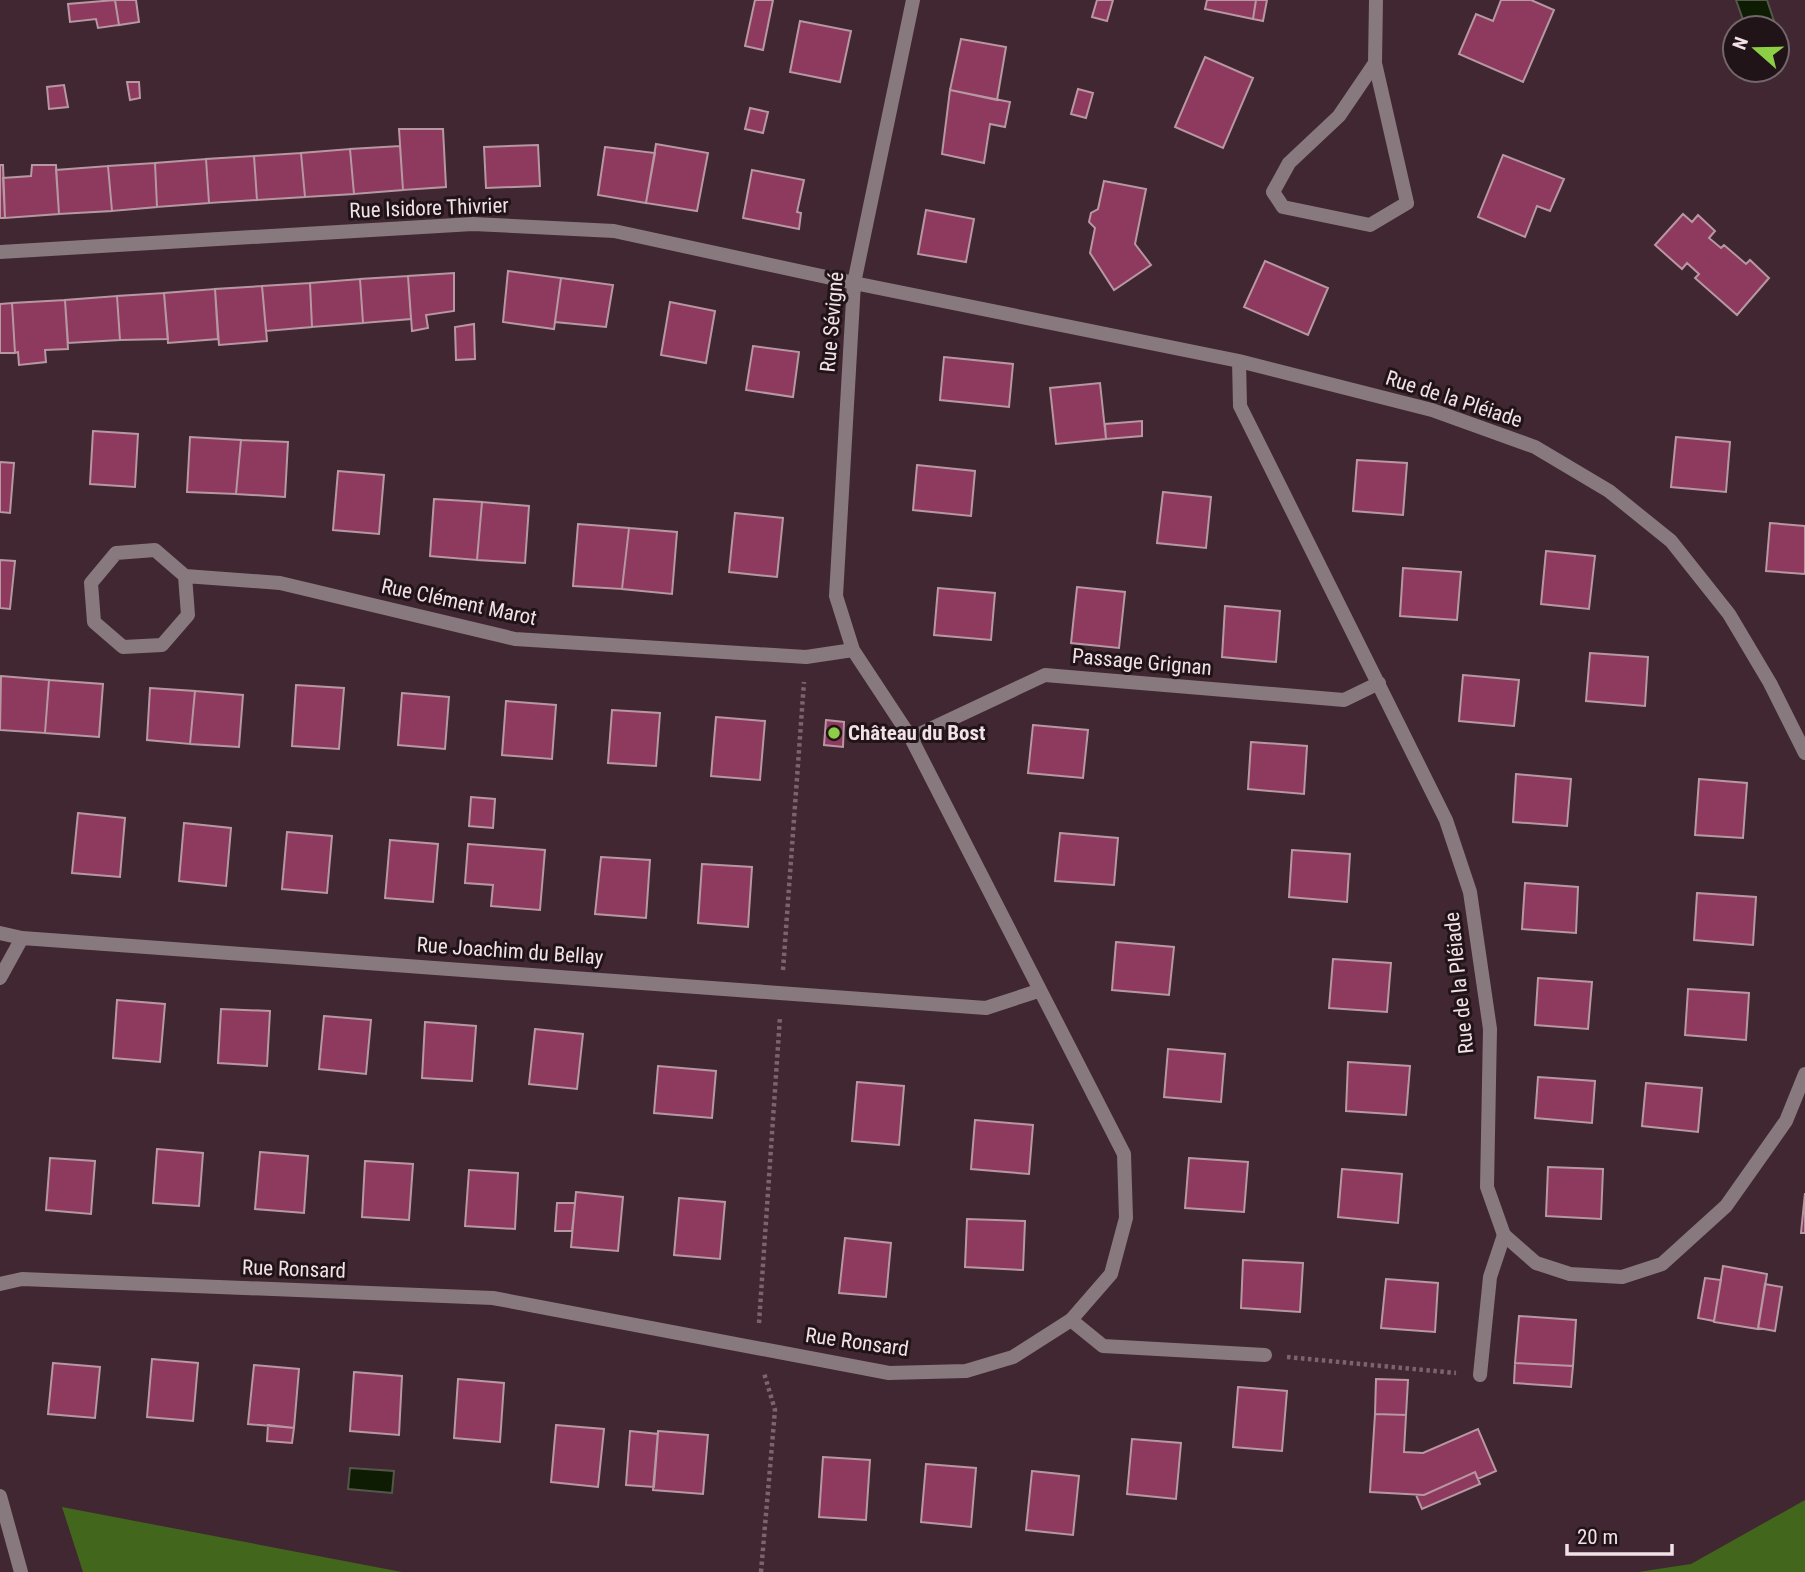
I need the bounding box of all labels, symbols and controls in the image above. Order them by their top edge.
north arrow [1721,14,1791,84]
text: N [1728,34,1753,53]
street label: Rue Isidore Thivrier [349,193,509,223]
street label: Rue Sévigné [816,271,848,373]
street label: Rue de la Pléiade [1383,366,1525,432]
street label: Rue Clément Marot [379,574,539,630]
street label: Passage Grignan [1071,644,1213,680]
place label: Château du Bost [848,721,986,745]
marker: Château du Bost [826,725,842,741]
street label: Rue de la Pléiade [1440,911,1478,1055]
street label: Rue Joachim du Bellay [416,933,604,970]
street label: Rue Ronsard [242,1255,346,1283]
street label: Rue Ronsard [804,1323,910,1361]
scale bar [1567,1512,1672,1556]
text: 20 m [1577,1525,1618,1549]

